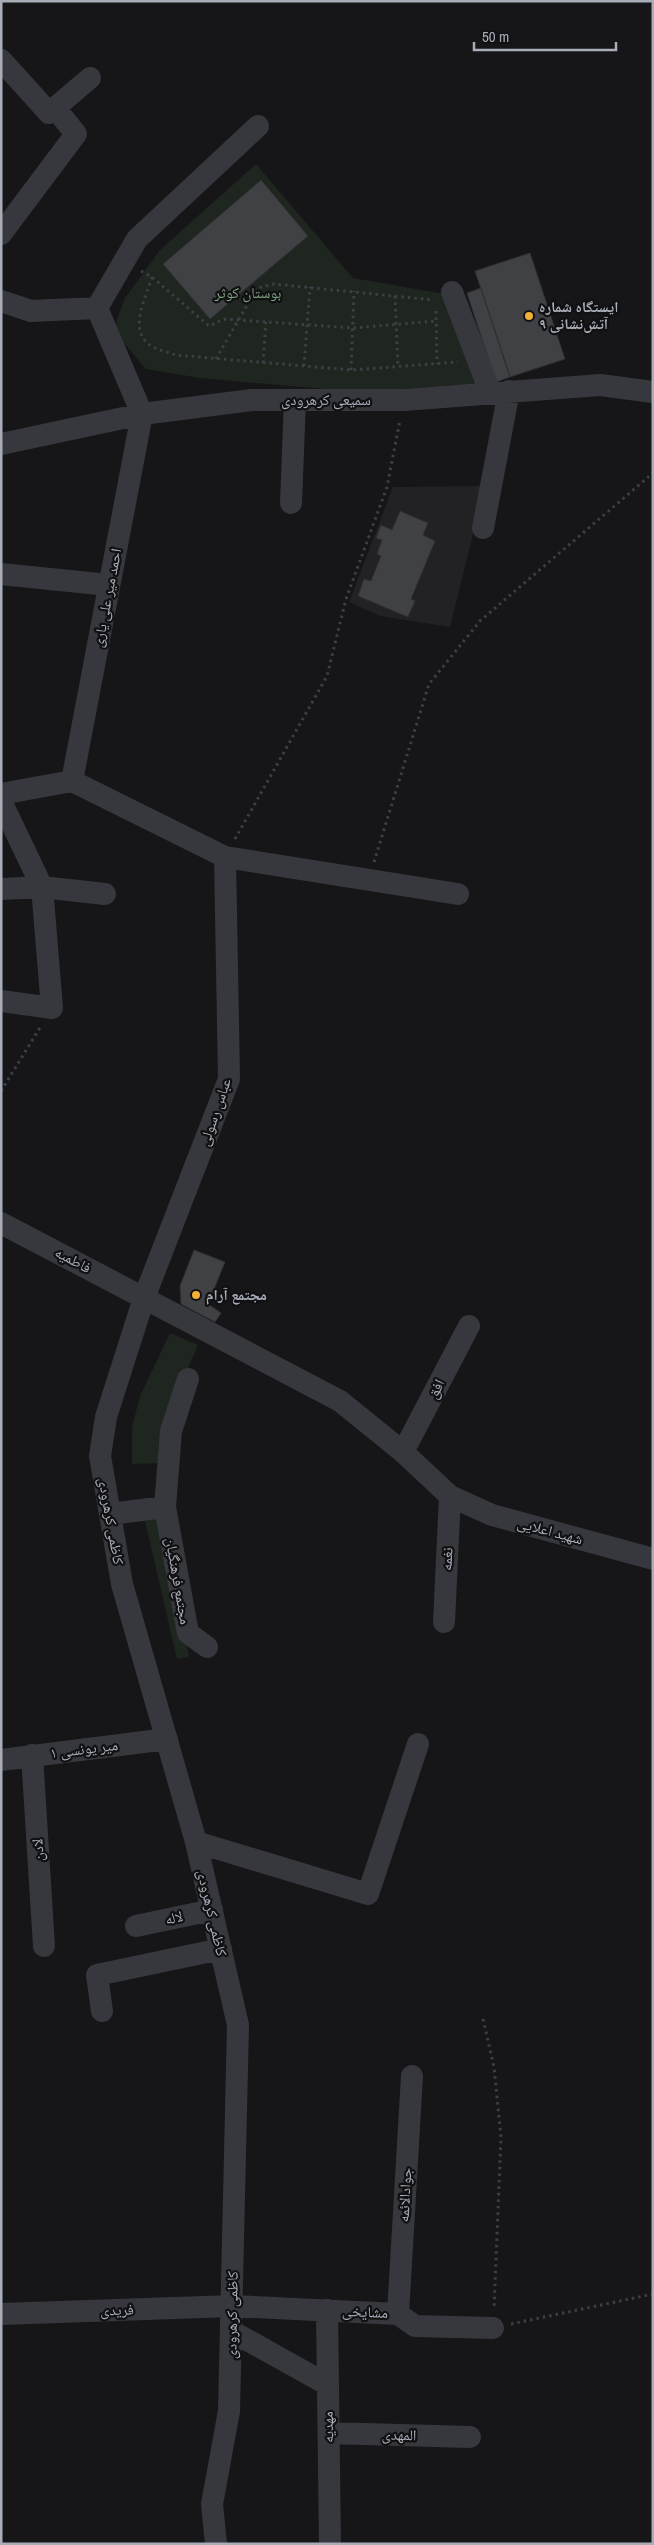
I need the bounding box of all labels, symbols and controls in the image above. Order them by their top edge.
scale bar [474,20,616,52]
text: 50 m [482,26,509,47]
park label: بوستان کوثر [214,282,281,303]
place label: ایستگاه شماره ۹ آتش‌نشانی [539,296,618,334]
marker: ایستگاه شماره ۹ آتش‌نشانی [523,310,535,322]
street label: سمیعی کرهرودی [281,389,371,410]
street label: احمد میر علی یاری [87,547,126,649]
street label: عباس رسولی [193,1075,236,1149]
street label: فاطمیه [51,1241,95,1278]
place label: مجتمع آرام [206,1284,267,1305]
marker: مجتمع آرام [190,1289,202,1301]
street label: افق [422,1375,449,1402]
street label: کاظمی کرهرودی [93,1476,130,1566]
street label: شهید اعلایی [515,1512,585,1549]
street label: مجتمع فرهنگیان [160,1536,197,1626]
street label: نغمه [435,1547,458,1571]
street label: میر یونسی ۱ [49,1734,119,1763]
street label: لادن [26,1838,49,1862]
street label: کاظمی کرهرودی [192,1868,233,1958]
street label: لاله [163,1905,185,1930]
street label: جوادالائمه [393,2167,416,2223]
street label: کاظمی کرهرودی [220,2271,243,2359]
street label: فریدی [100,2298,134,2321]
street label: مشایخی [341,2300,389,2323]
street label: مهدیه [317,2411,338,2443]
street label: المهدی [381,2424,417,2445]

